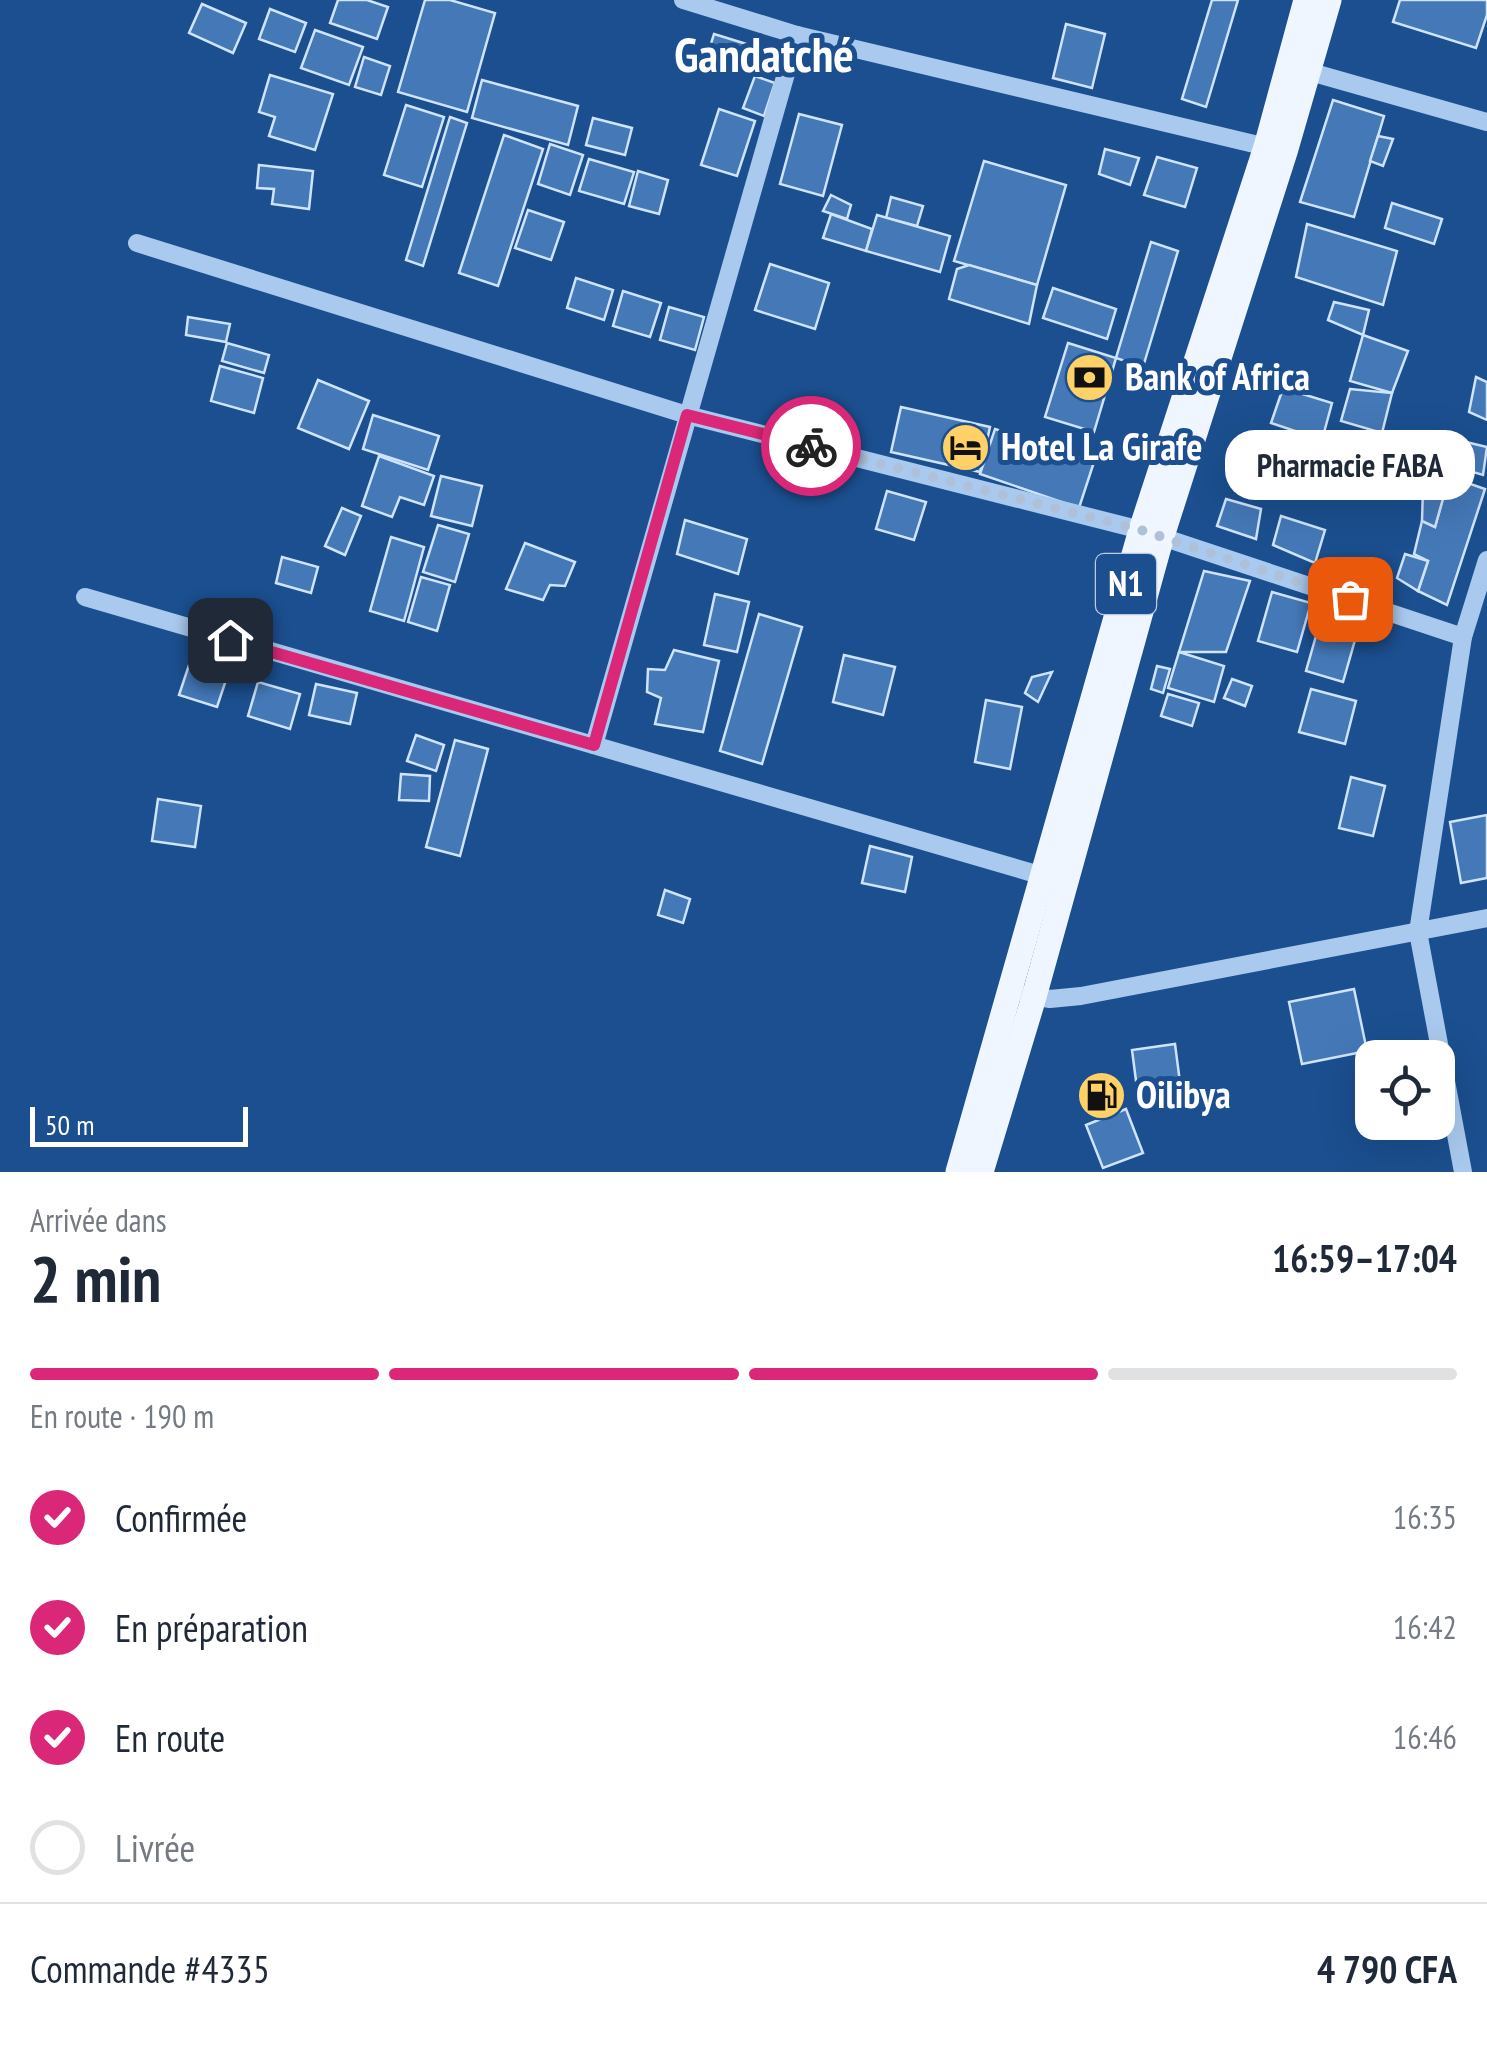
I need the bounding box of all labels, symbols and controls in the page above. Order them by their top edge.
district label: Gandatché [674,23,854,85]
bank icon: Bank of Africa [1064,351,1116,403]
place label: Bank of Africa [1125,351,1310,400]
courier [761,396,861,496]
icon: bike [784,419,839,474]
hotel icon: Hotel La Girafe [940,421,992,473]
place label: Hotel La Girafe [1001,421,1203,470]
callout: Pharmacie FABA [1225,429,1475,499]
text: Pharmacie FABA [1257,444,1443,486]
road number: N1 [1096,554,1156,614]
pin [1308,557,1393,642]
icon: bag [1323,572,1378,627]
pin [188,598,273,683]
icon: home [203,613,258,668]
map controls [1355,1040,1455,1140]
button: locate [1355,1040,1455,1140]
fuel station icon: Oilibya [1075,1069,1127,1121]
place label: Oilibya [1136,1069,1231,1118]
scale bar [30,1102,248,1146]
text: 50 m [45,1106,94,1143]
text: Arrivée dans [30,1199,167,1241]
text: 16:59–17:04 [1272,1233,1457,1282]
text: 2 min [30,1236,161,1320]
text: En route · 190 m [30,1395,214,1437]
icon: check [30,1490,85,1545]
text: Confirmée [115,1493,247,1542]
text: 16:35 [1393,1496,1457,1538]
icon: check [30,1600,85,1655]
text: En préparation [115,1603,308,1652]
text: 16:42 [1393,1606,1457,1648]
icon: check [30,1710,85,1765]
text: En route [115,1713,225,1762]
text: 16:46 [1393,1716,1457,1758]
text: Livrée [115,1823,195,1872]
text: Commande #4335 [30,1944,270,1993]
text: 4 790 CFA [1317,1944,1457,1993]

